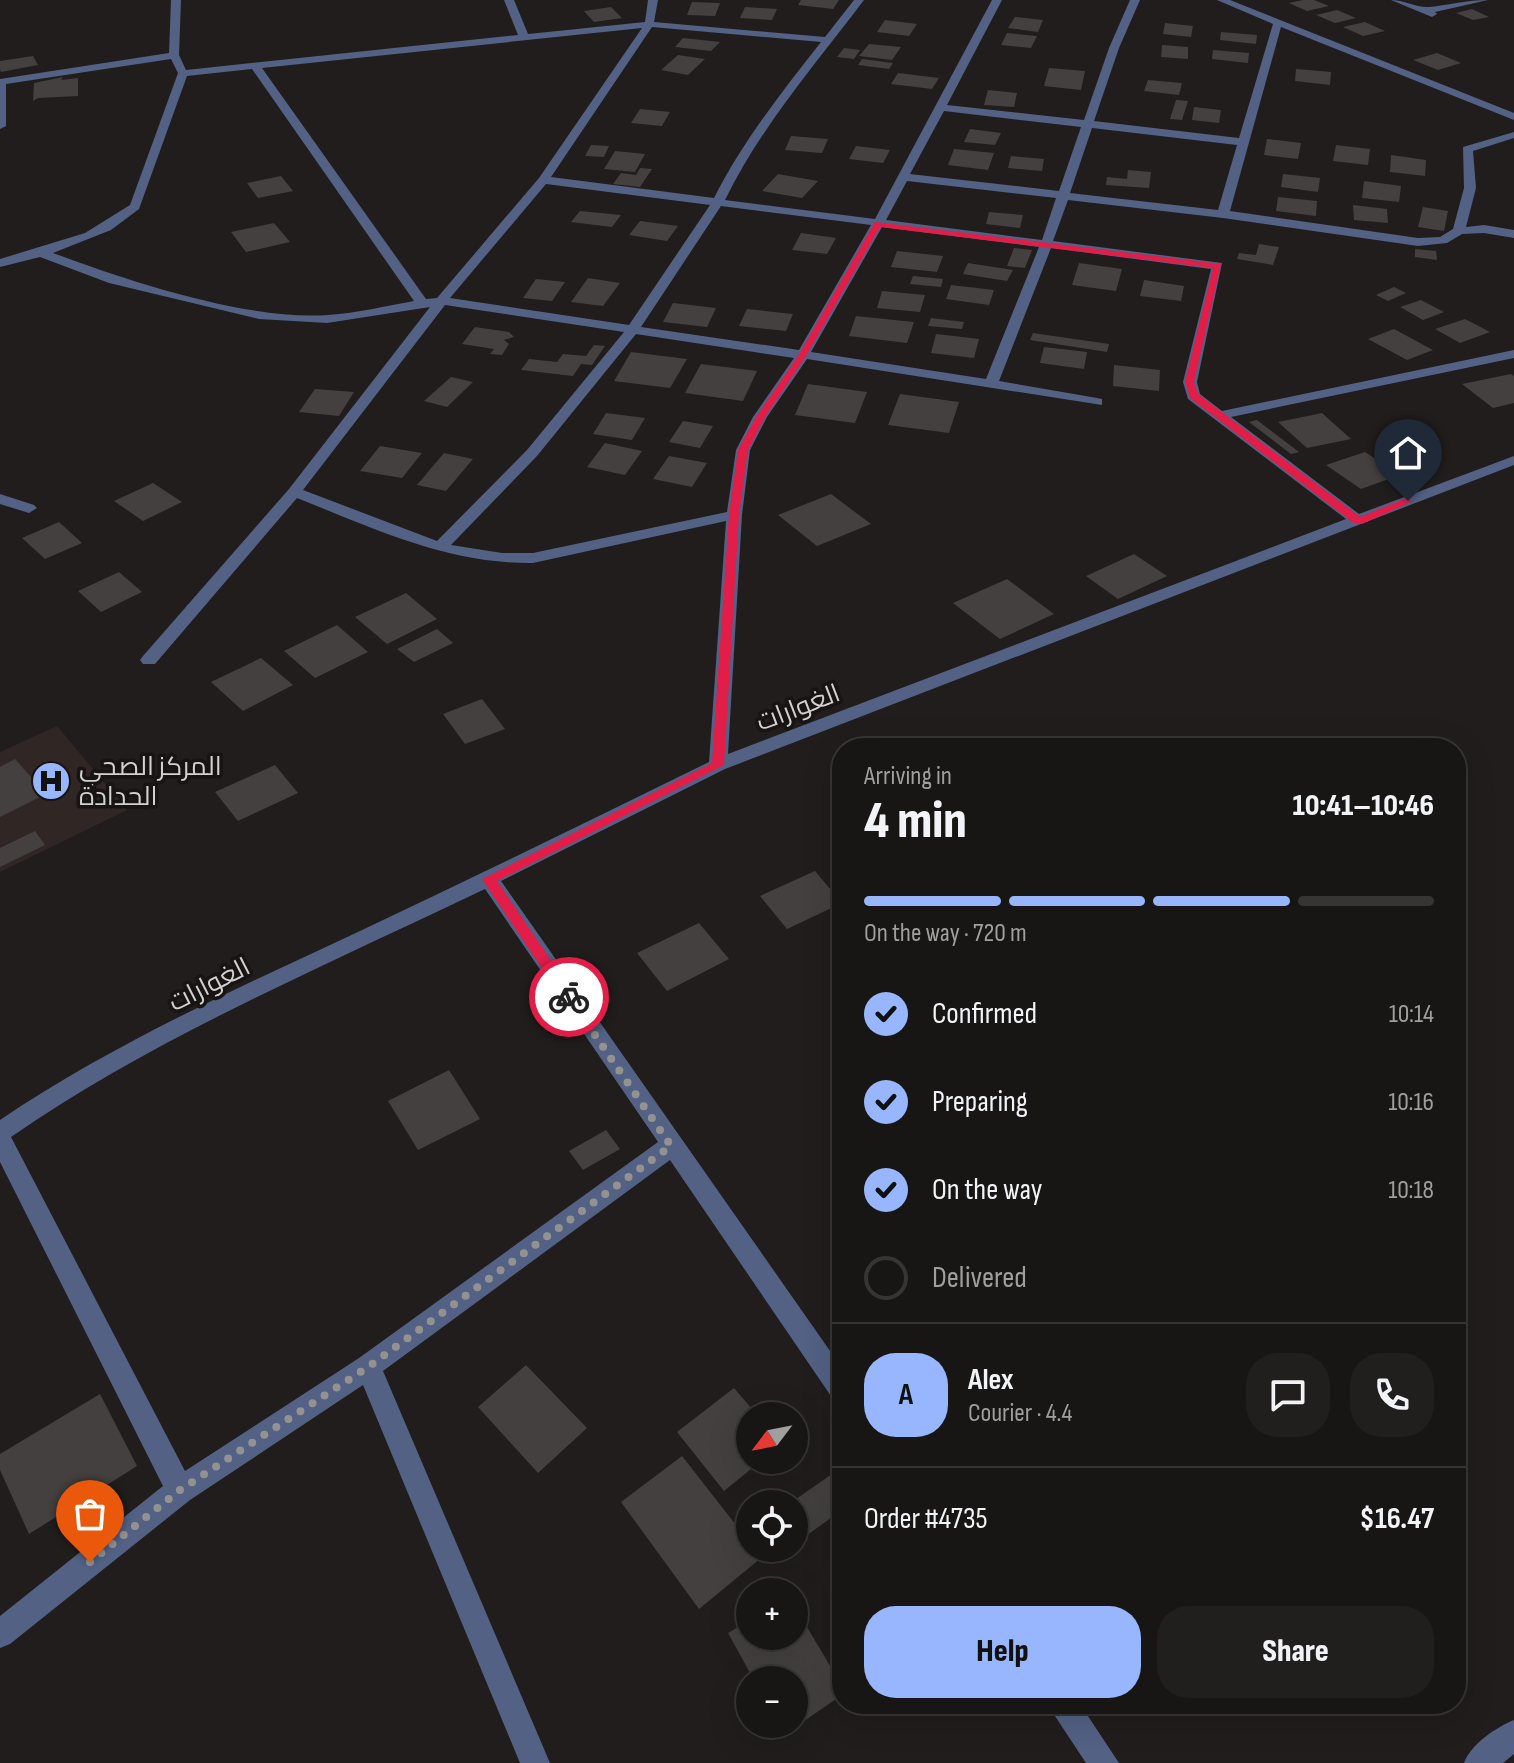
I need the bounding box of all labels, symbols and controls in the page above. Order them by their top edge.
pin [1374,419,1442,501]
icon: home [1386,431,1430,475]
street label: الغوارات [752,678,845,738]
place label: المركز الصحي الحدادة [79,752,222,813]
hospital icon: المركز الصحي الحدادة [30,760,72,802]
text: Arriving in [864,761,952,792]
text: 10:41–10:46 [1293,788,1434,824]
text: 4 min [864,790,967,853]
text: On the way · 720 m [864,918,1027,949]
street label: الغوارات [164,952,256,1019]
courier [529,957,609,1037]
icon: bike [547,975,591,1019]
icon: check [864,992,908,1036]
text: Confirmed [932,996,1037,1032]
text: 10:14 [1389,999,1434,1030]
icon: check [864,1080,908,1124]
text: Preparing [932,1084,1028,1120]
text: 10:16 [1388,1087,1434,1118]
icon: check [864,1168,908,1212]
text: On the way [932,1172,1042,1208]
text: 10:18 [1388,1175,1434,1206]
text: Delivered [932,1260,1027,1296]
button: chat [1246,1353,1330,1437]
button: phone [1350,1353,1434,1437]
text: Alex [968,1362,1014,1398]
text: A [899,1377,913,1413]
text: Courier · 4.4 [968,1398,1072,1429]
north arrow [736,1402,808,1474]
map controls [736,1402,808,1738]
pin [56,1480,124,1562]
button: locate [736,1490,808,1562]
icon: bag [68,1492,112,1536]
text: Order #4735 [864,1501,987,1537]
text: $16.47 [1360,1501,1434,1537]
button: + [736,1578,808,1650]
button: Help [864,1606,1141,1698]
button: Share [1157,1606,1434,1698]
button: − [736,1666,808,1738]

